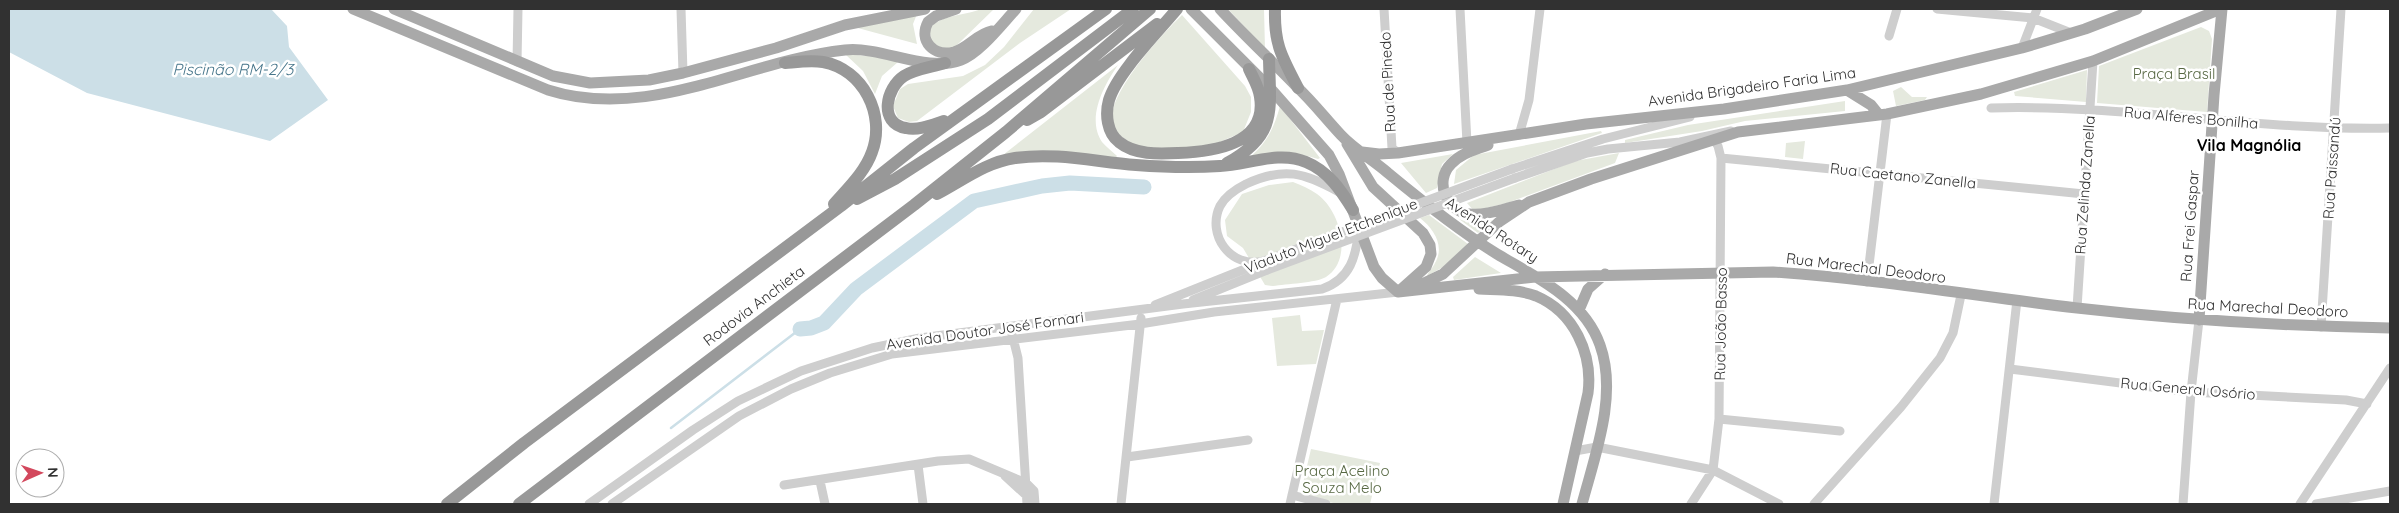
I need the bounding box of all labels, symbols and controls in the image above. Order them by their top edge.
street label: Rua de Pinedo [1375,31,1400,133]
water label: Piscinão RM-2/3 [173,59,295,79]
street label: Avenida Brigadeiro Faria Lima [1647,63,1857,111]
park label: Praça Brasil [2133,64,2215,83]
street label: Rua Alferes Bonilha [2123,102,2259,133]
street label: Rua Zelinda Zanella [2070,115,2099,255]
street label: Rua Paissandú [2318,116,2345,220]
district label: Vila Magnólia [2197,135,2301,155]
street label: Rua Caetano Zanella [1829,158,1977,193]
street label: Rua Frei Gaspar [2176,169,2203,282]
street label: Avenida Rotary [1442,192,1542,267]
street label: Viaduto Miguel Etchenique [1242,194,1420,277]
street label: Rua Marechal Deodoro [1785,248,1947,287]
street label: Rodovia Anchieta [699,261,808,350]
street label: Rua João Basso [1710,267,1731,381]
street label: Rua Marechal Deodoro [2187,294,2349,321]
street label: Avenida Doutor José Fornari [885,307,1085,354]
street label: Rua General Osório [2120,373,2256,404]
north arrow [15,448,65,498]
park label: Praça Acelino Souza Melo [1295,461,1389,497]
text: N [44,467,62,478]

